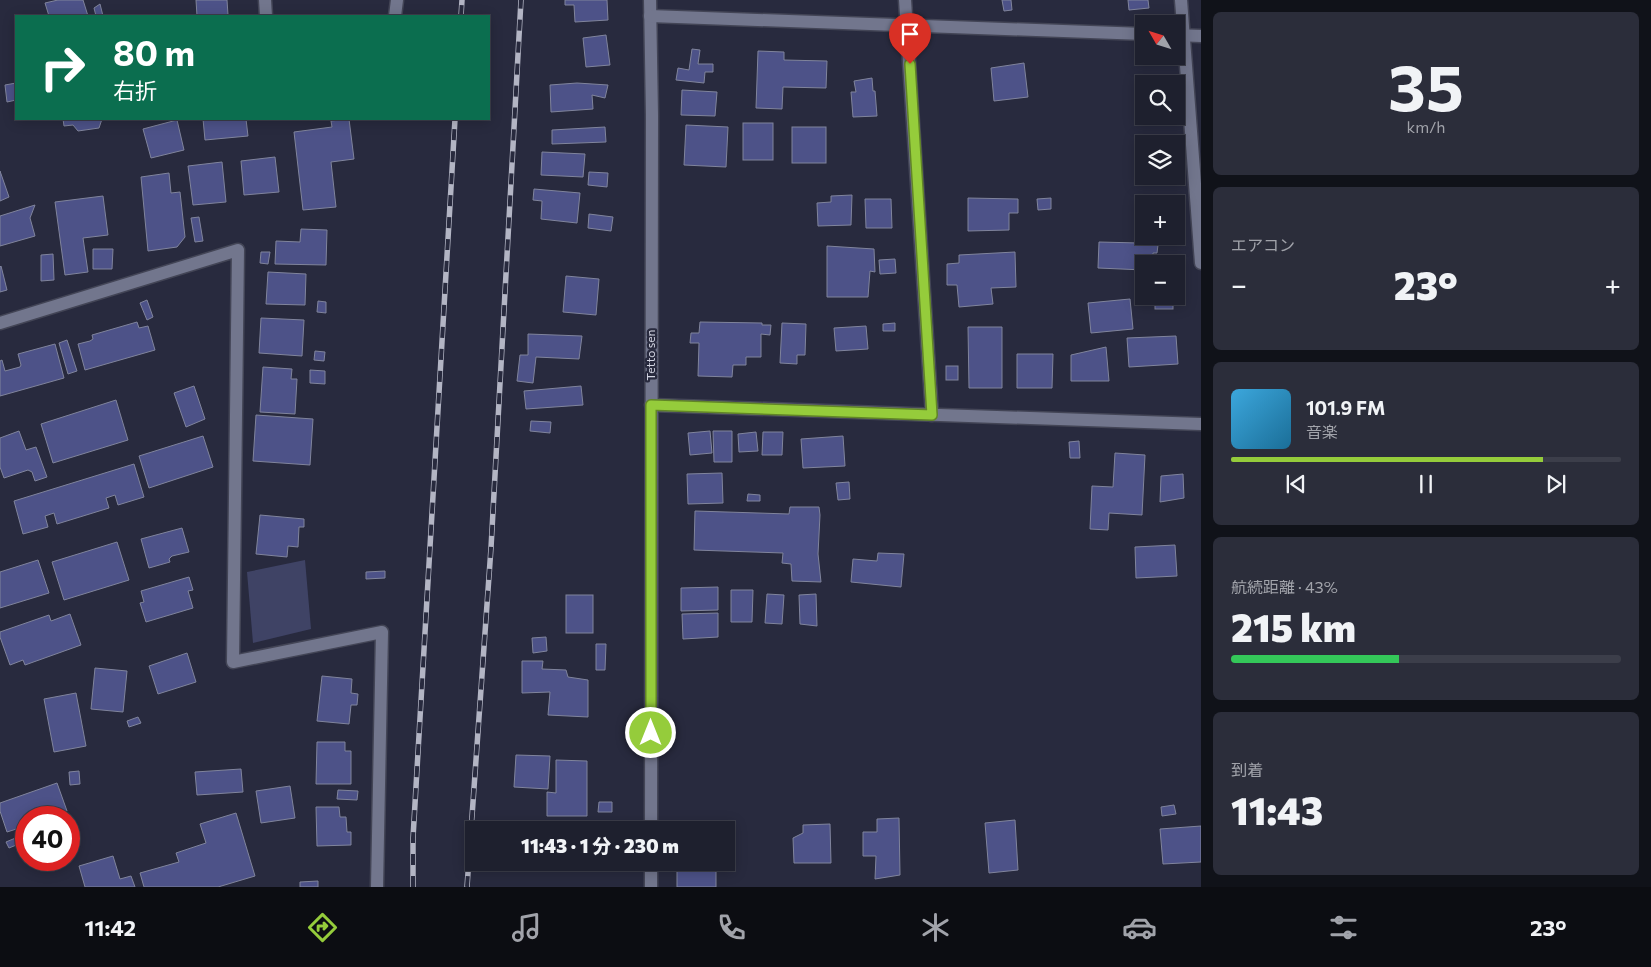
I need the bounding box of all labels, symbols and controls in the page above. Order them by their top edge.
pin [889,13,931,64]
north arrow [1135,15,1185,65]
map controls [1135,15,1185,305]
icon: arrive [896,20,924,48]
text: 80 m [113,30,195,73]
icon: right [30,35,95,100]
text: 35 [1388,45,1464,124]
button: search [1135,75,1185,125]
text: 右折 [113,77,157,104]
text: km/h [1407,117,1445,136]
button: layers [1135,135,1185,185]
button: + [1135,195,1185,245]
text: エアコン [1231,235,1295,254]
button: − [1135,255,1185,305]
text: 23° [1394,261,1458,308]
text: − [1231,267,1247,301]
text: + [1605,267,1621,301]
street label: Tetto sen [643,330,657,380]
text: 101.9 FM [1306,396,1385,419]
text: 音楽 [1306,422,1338,441]
icon: previous [1282,470,1310,498]
icon: pause [1412,470,1440,498]
icon: next [1542,470,1570,498]
text: 航続距離 · 43% [1231,577,1338,596]
text: 215 km [1231,603,1356,650]
position arrow [624,706,676,758]
text: 到着 [1231,760,1263,779]
text: 11:43 [1231,786,1323,833]
speed limit sign: 40 [15,806,80,871]
text: 11:43 · 1 分 · 230 m [521,834,679,857]
icon: directions [305,910,340,945]
icon: music [509,910,544,945]
icon: phone [714,910,749,945]
icon: climate [918,910,953,945]
icon: car [1122,910,1157,945]
icon: filters [1326,910,1361,945]
text: 11:42 [85,914,136,941]
text: 23° [1530,914,1566,941]

